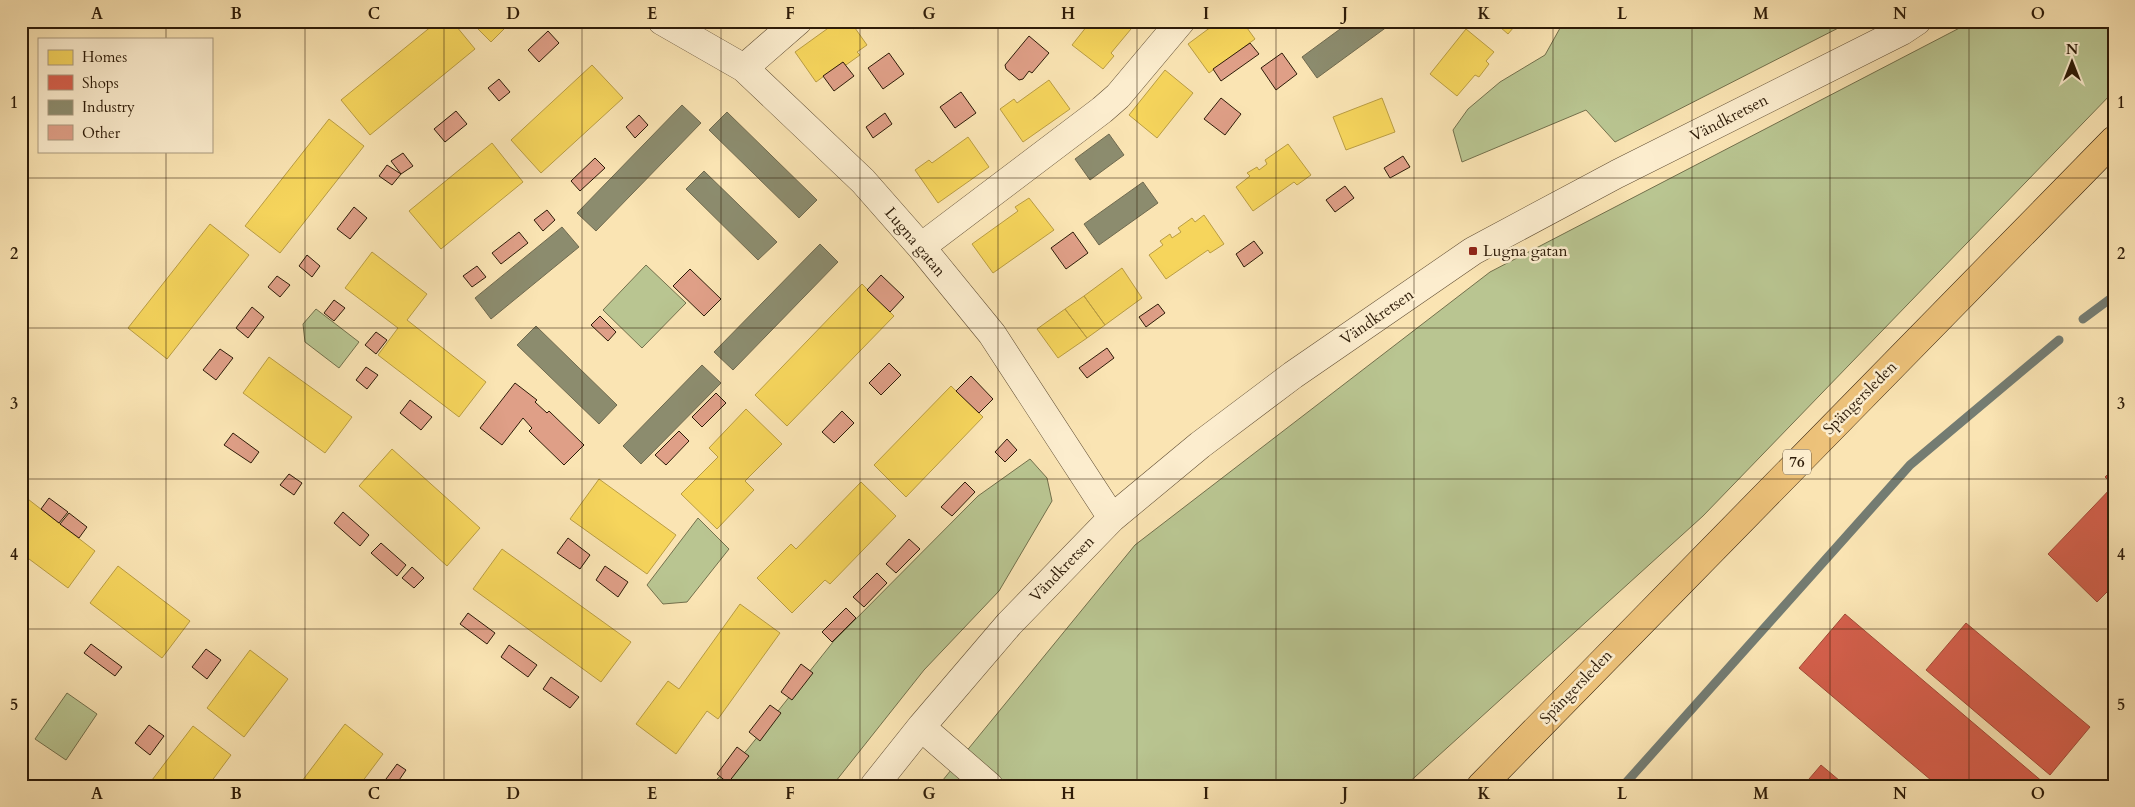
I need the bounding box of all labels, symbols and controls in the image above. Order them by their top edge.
text: A [91,3,103,25]
text: B [230,3,242,25]
text: C [368,3,380,25]
text: D [506,3,520,25]
text: E [647,3,657,25]
text: F [785,3,795,25]
text: G [922,3,936,25]
text: H [1061,3,1075,25]
text: I [1203,3,1209,25]
text: J [1340,3,1348,25]
text: K [1478,3,1491,25]
text: L [1617,3,1628,25]
text: M [1753,3,1769,25]
text: N [1893,3,1907,25]
text: O [2031,3,2045,25]
legend [38,38,212,152]
north arrow [2048,38,2098,88]
text: N [2066,40,2078,59]
text: Homes [82,47,127,67]
text: Shops [82,73,119,93]
street label: Vändkretsen [1686,89,1772,147]
text: 1 [10,92,18,114]
text: 1 [2117,92,2125,114]
text: Industry [82,97,135,117]
text: Other [82,123,121,143]
street label: Lugna gatan [879,202,951,282]
place label: Lugna gatan [1483,240,1568,262]
text: 2 [10,243,18,265]
text: 2 [2117,243,2125,265]
marker: Lugna gatan [1467,245,1479,257]
street label: Vändkretsen [1336,284,1418,350]
street label: Spängersleden [1818,356,1902,440]
text: 3 [10,393,18,415]
text: 3 [2117,393,2125,415]
road number: 76 [1783,450,1811,474]
street label: Vändkretsen [1025,531,1099,607]
text: 4 [10,544,18,566]
text: 4 [2117,544,2125,566]
street label: Spängersleden [1535,645,1617,729]
text: 5 [10,694,18,716]
text: 5 [2117,694,2125,716]
text: A [91,783,103,805]
text: B [230,783,242,805]
text: C [368,783,380,805]
text: D [506,783,520,805]
text: E [647,783,657,805]
text: F [785,783,795,805]
text: G [922,783,936,805]
text: H [1061,783,1075,805]
text: I [1203,783,1209,805]
text: J [1340,783,1348,805]
text: K [1478,783,1491,805]
text: L [1617,783,1628,805]
text: M [1753,783,1769,805]
text: N [1893,783,1907,805]
text: O [2031,783,2045,805]

